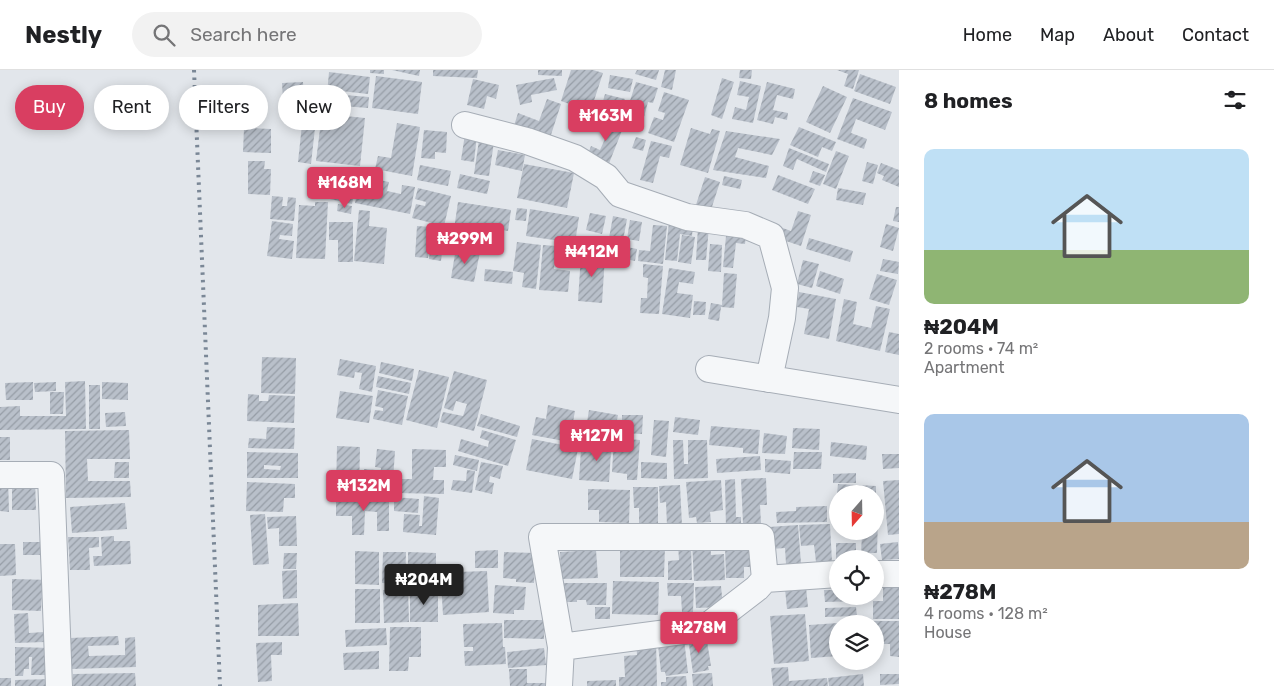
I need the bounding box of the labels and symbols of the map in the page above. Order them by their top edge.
pin: ₦163M [571,100,641,142]
pin: ₦168M [310,166,380,209]
pin: ₦299M [430,222,500,265]
pin: ₦412M [557,236,627,278]
pin: ₦127M [562,420,632,462]
pin: ₦132M [329,470,399,512]
north arrow [829,485,884,540]
pin: ₦204M [389,564,459,606]
pin: ₦278M [664,612,734,654]

